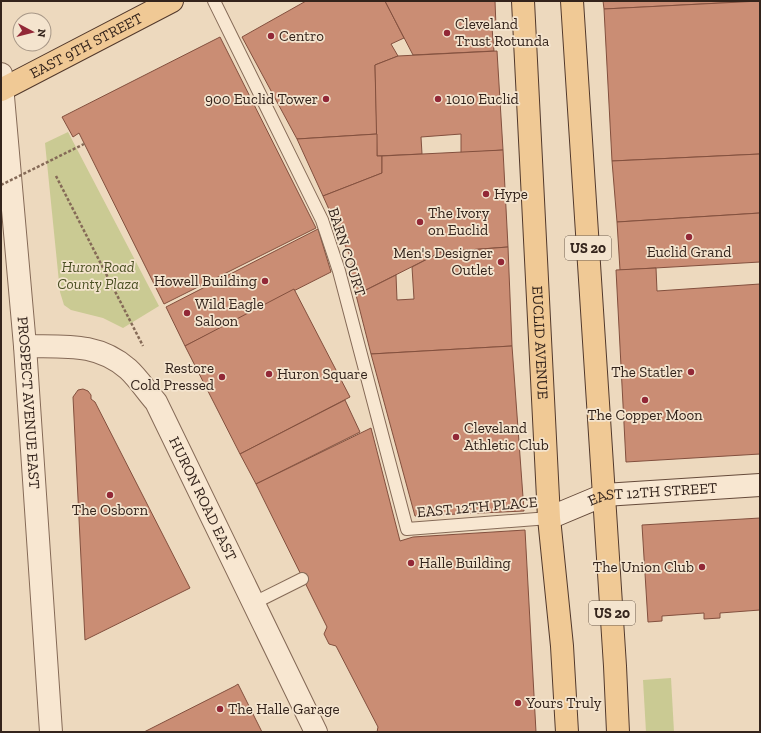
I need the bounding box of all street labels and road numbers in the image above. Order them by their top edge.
street label: EAST 9TH STREET [27,9,145,82]
street label: BARN COURT [324,205,370,299]
road number: US 20 [565,236,611,260]
street label: EUCLID AVENUE [528,285,552,400]
street label: PROSPECT AVENUE EAST [13,316,44,490]
street label: HURON ROAD EAST [165,434,241,564]
street label: EAST 12TH STREET [585,479,718,510]
street label: EAST 12TH PLACE [416,493,538,521]
road number: US 20 [589,601,635,625]

